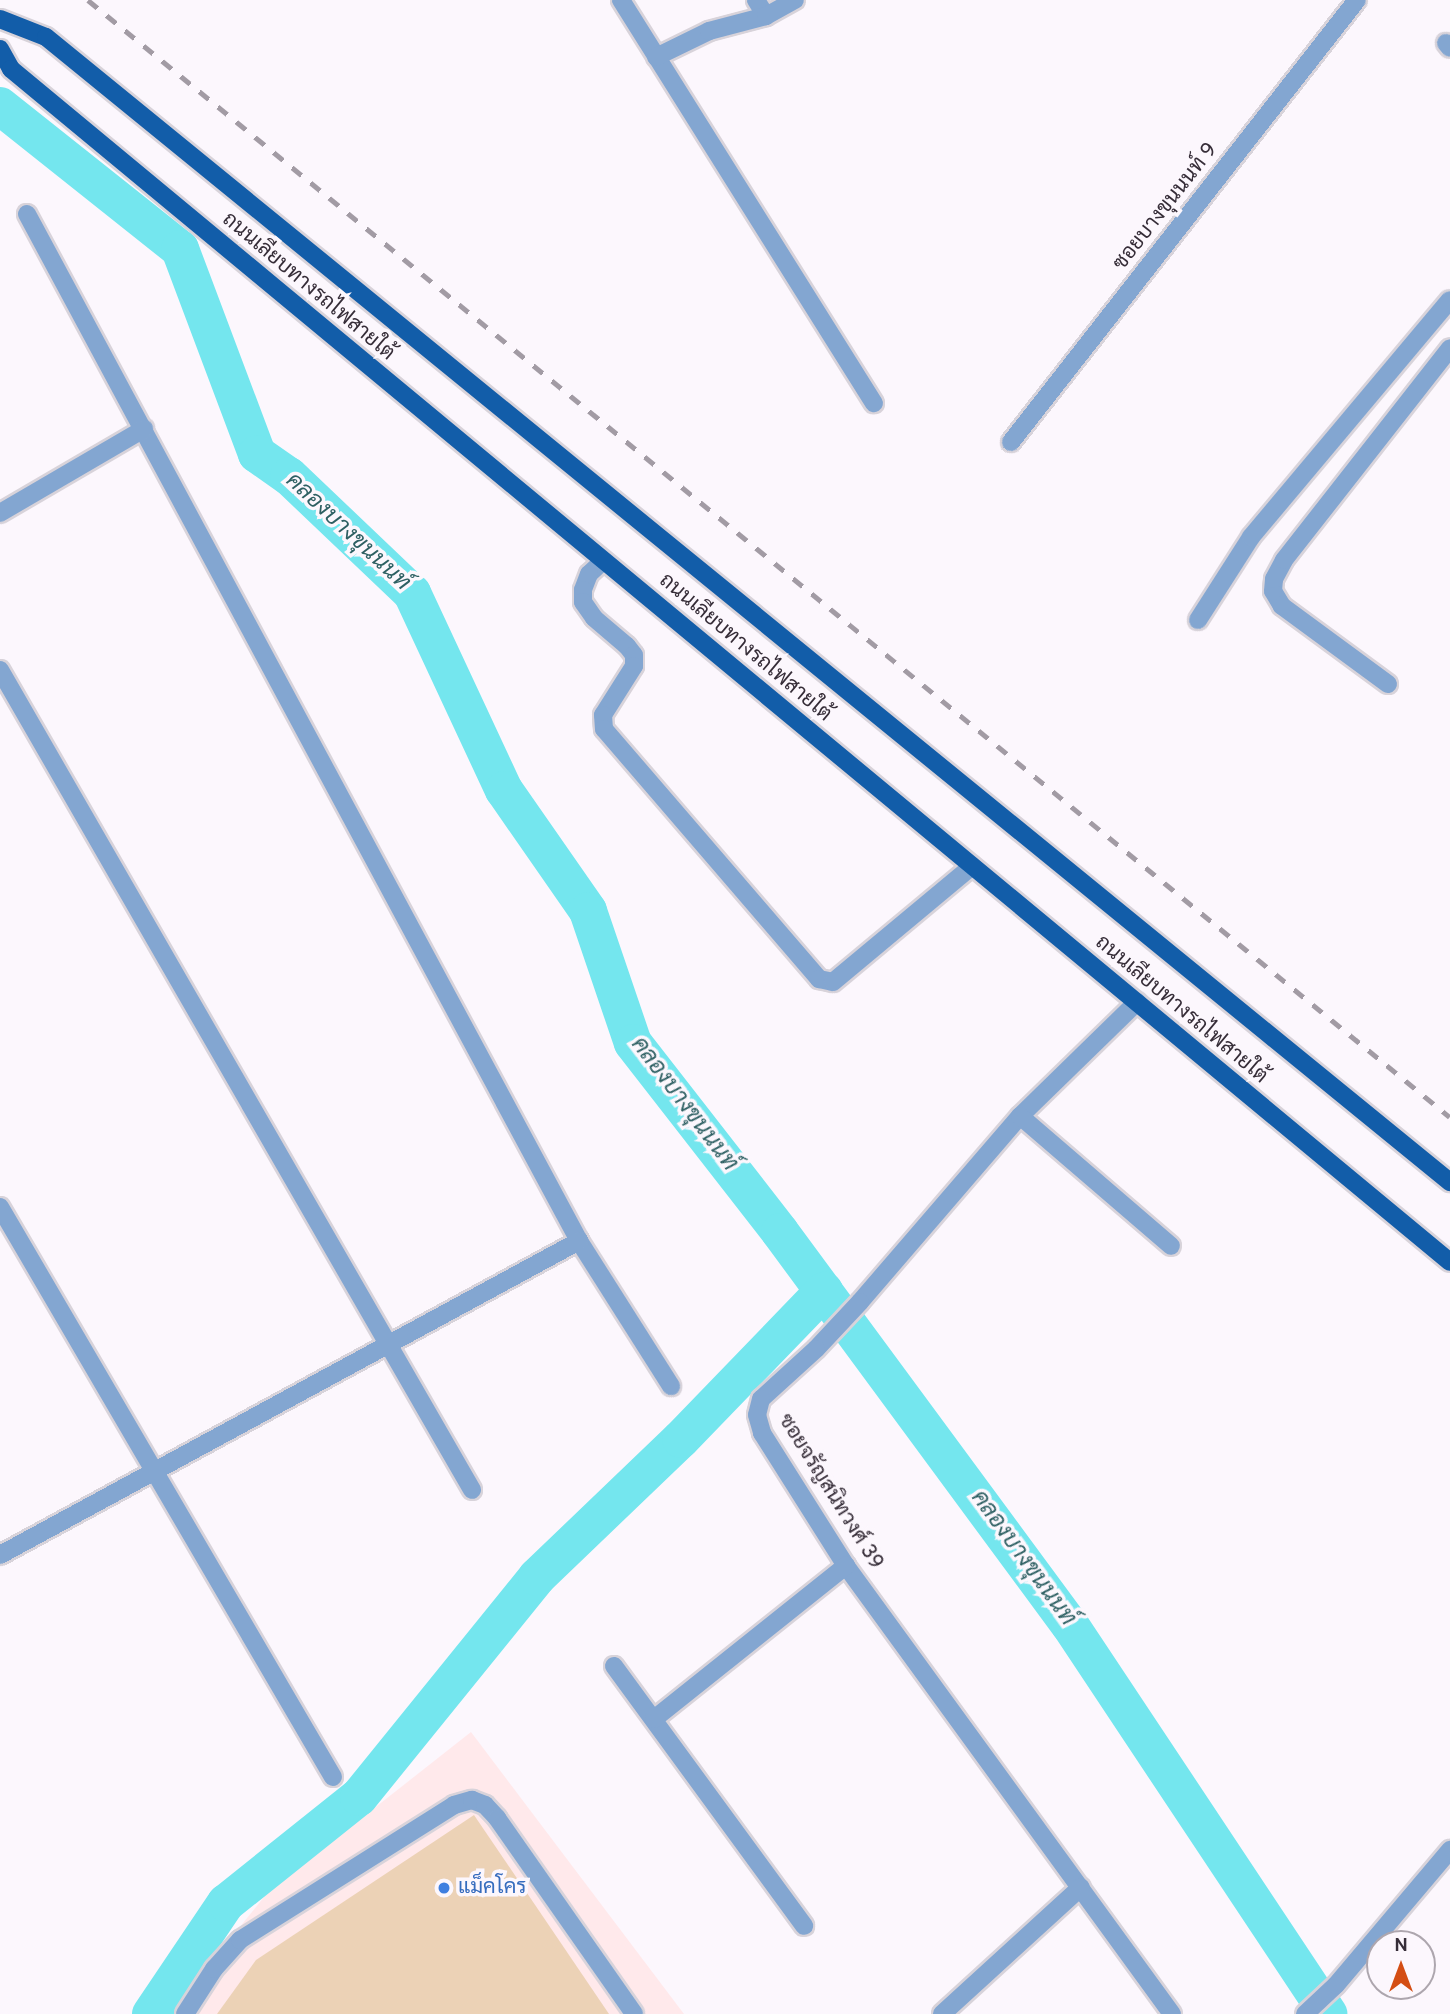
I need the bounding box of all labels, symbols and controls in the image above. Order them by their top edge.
street label: ซอยบางขุนนนท์ 9 [1109,138,1223,276]
street label: ถนนเลียบทางรถไฟสายใต้ [217,207,399,367]
water label: คลองบางขุนนนท์ [279,468,415,598]
street label: ถนนเลียบทางรถไฟสายใต้ [654,568,836,728]
street label: ถนนเลียบทางรถไฟสายใต้ [1090,930,1272,1090]
water label: คลองบางขุนนนท์ [624,1033,742,1177]
street label: ซอยจรัญสนิทวงศ์ 39 [772,1410,888,1574]
water label: คลองบางขุนนนท์ [964,1486,1080,1632]
place label: แม็คโคร [458,1875,527,1901]
marker: แม็คโคร [436,1880,452,1896]
north arrow [1366,1930,1436,2000]
text: N [1394,1934,1408,1958]

